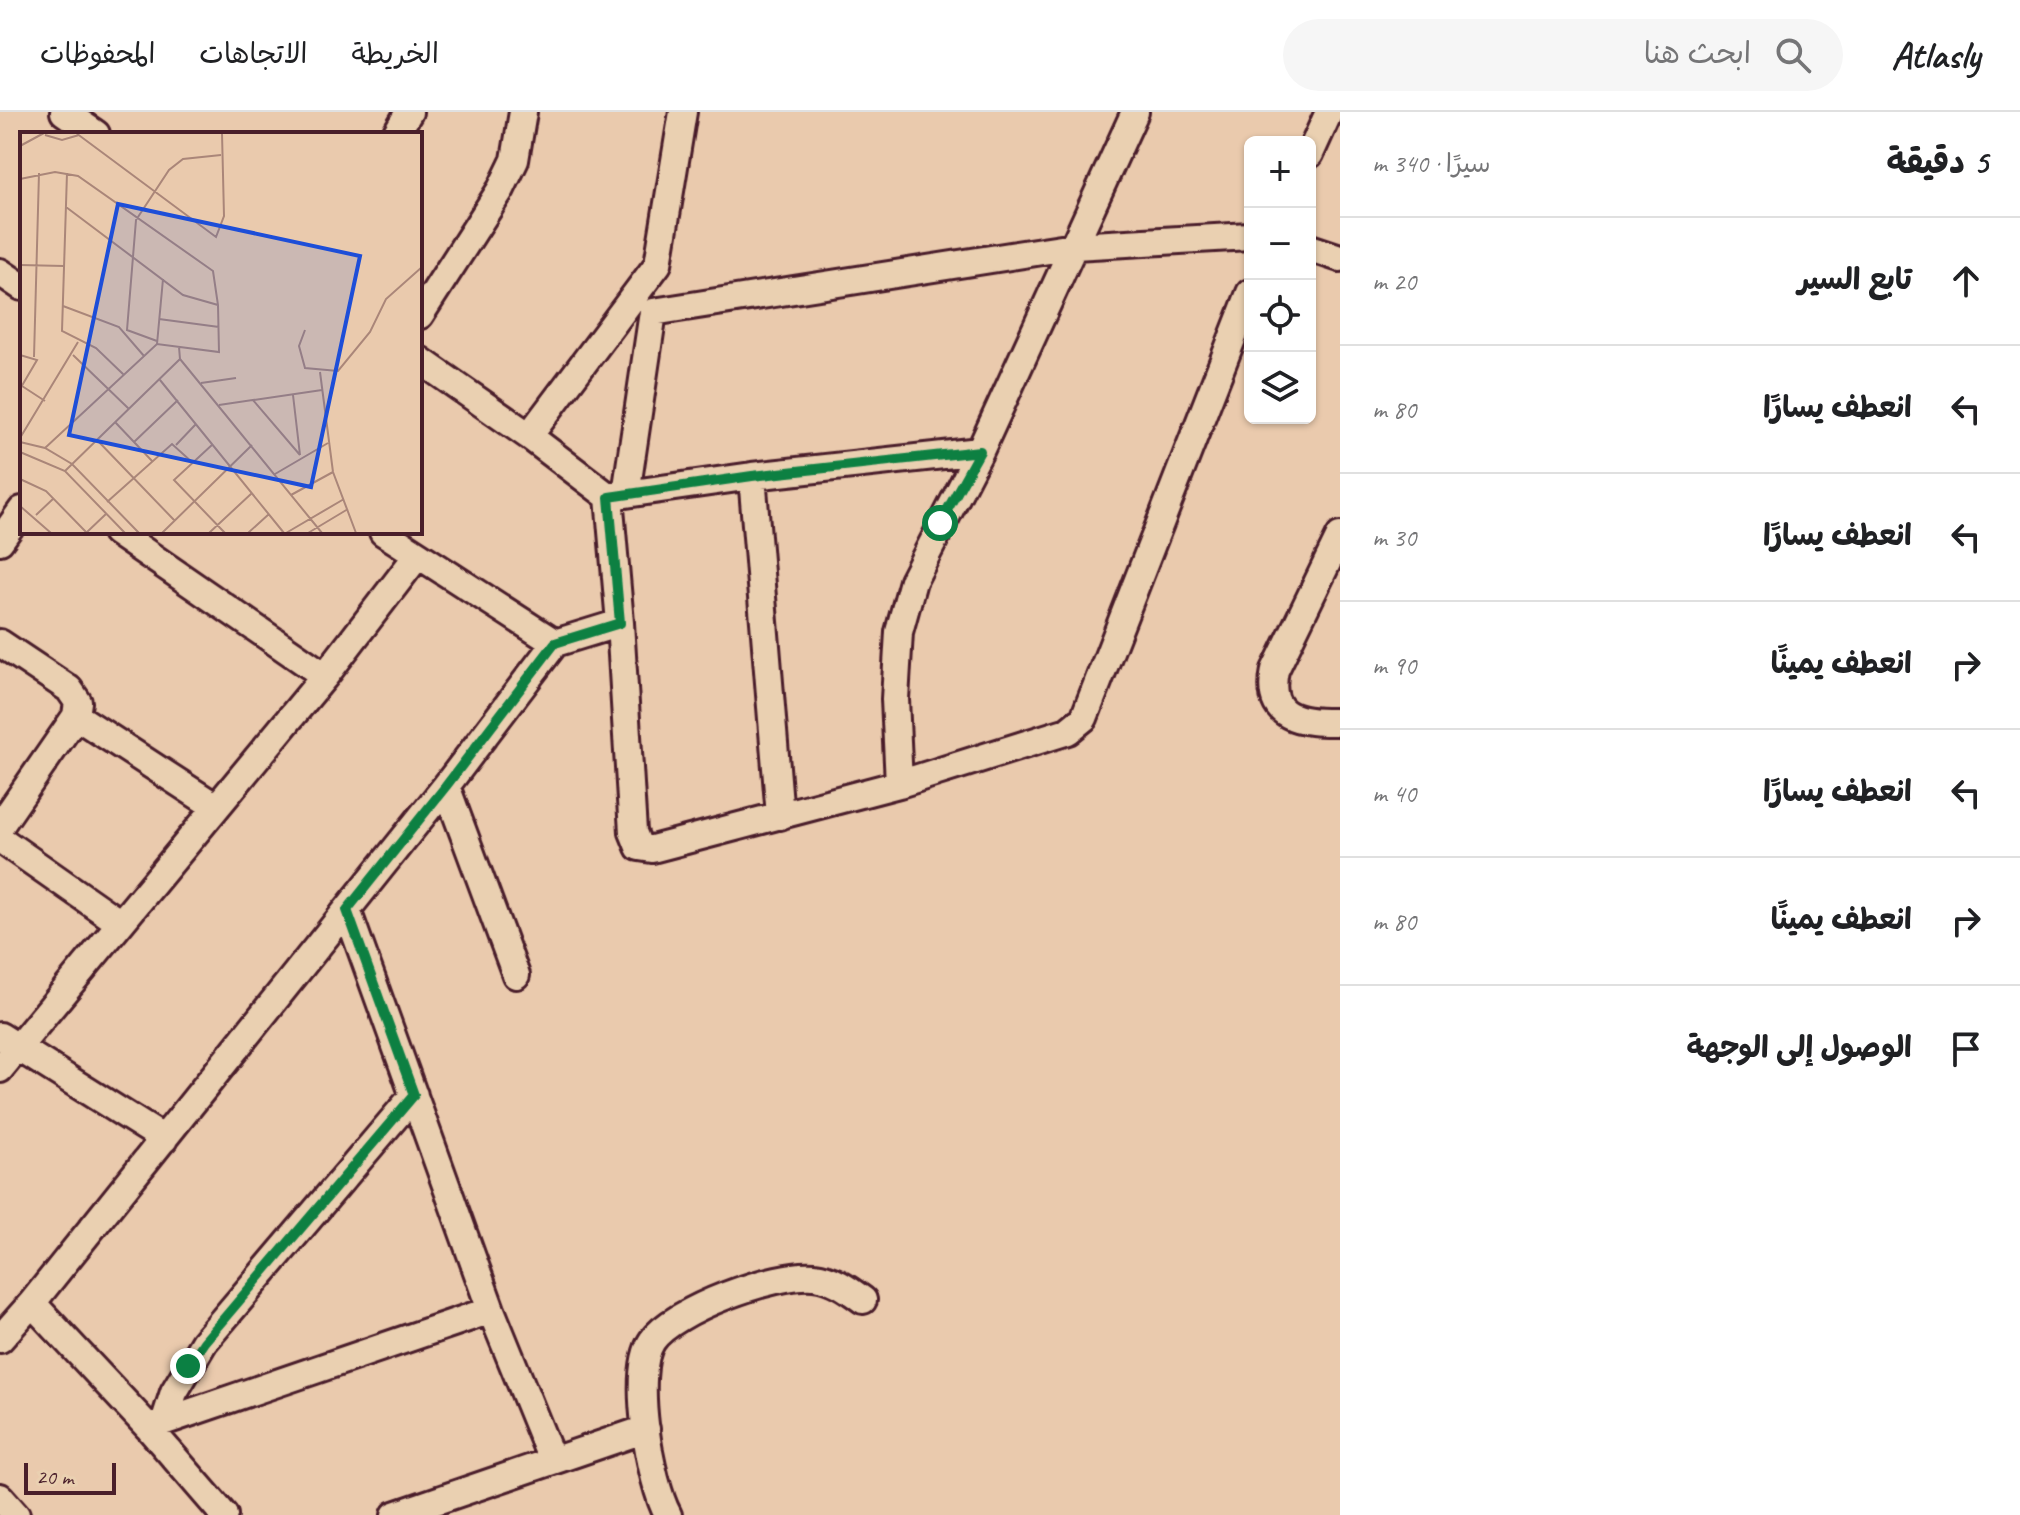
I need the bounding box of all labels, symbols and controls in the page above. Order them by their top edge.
search box [1283,19,1843,91]
text: Atlasly [1891,32,1980,79]
icon: search [1771,33,1815,77]
text: ابحث هنا [1644,34,1751,72]
text: المحفوظات [40,36,155,71]
text: الاتجاهات [199,36,307,71]
text: الخريطة [351,36,439,71]
inset map [20,132,422,534]
map controls [1244,136,1316,424]
button: + [1244,136,1316,208]
text: 5 دقيقة [1887,140,1988,183]
text: سيرًا · 340 m [1372,147,1491,180]
button: − [1244,208,1316,280]
icon: ahead [1944,259,1988,303]
text: تابع السير [1798,260,1912,298]
text: 20 m [1372,265,1416,298]
button: locate [1244,280,1316,352]
button: layers [1244,352,1316,424]
icon: left [1944,387,1988,431]
text: انعطف يسارًا [1763,388,1912,426]
text: 80 m [1372,393,1416,426]
route start [922,505,958,541]
icon: left [1944,515,1988,559]
text: انعطف يسارًا [1763,516,1912,554]
text: 30 m [1372,521,1416,554]
icon: right [1944,643,1988,687]
text: انعطف يمينًا [1771,644,1912,682]
text: 90 m [1372,649,1416,682]
icon: left [1944,771,1988,815]
text: انعطف يسارًا [1763,772,1912,810]
text: 40 m [1372,777,1416,810]
icon: right [1944,899,1988,943]
text: انعطف يمينًا [1771,900,1912,938]
text: 80 m [1372,905,1416,938]
icon: arrive [1944,1027,1988,1071]
text: الوصول إلى الوجهة [1687,1028,1912,1066]
route end [170,1348,206,1384]
scale bar [24,1459,116,1495]
text: 20 m [36,1463,73,1491]

